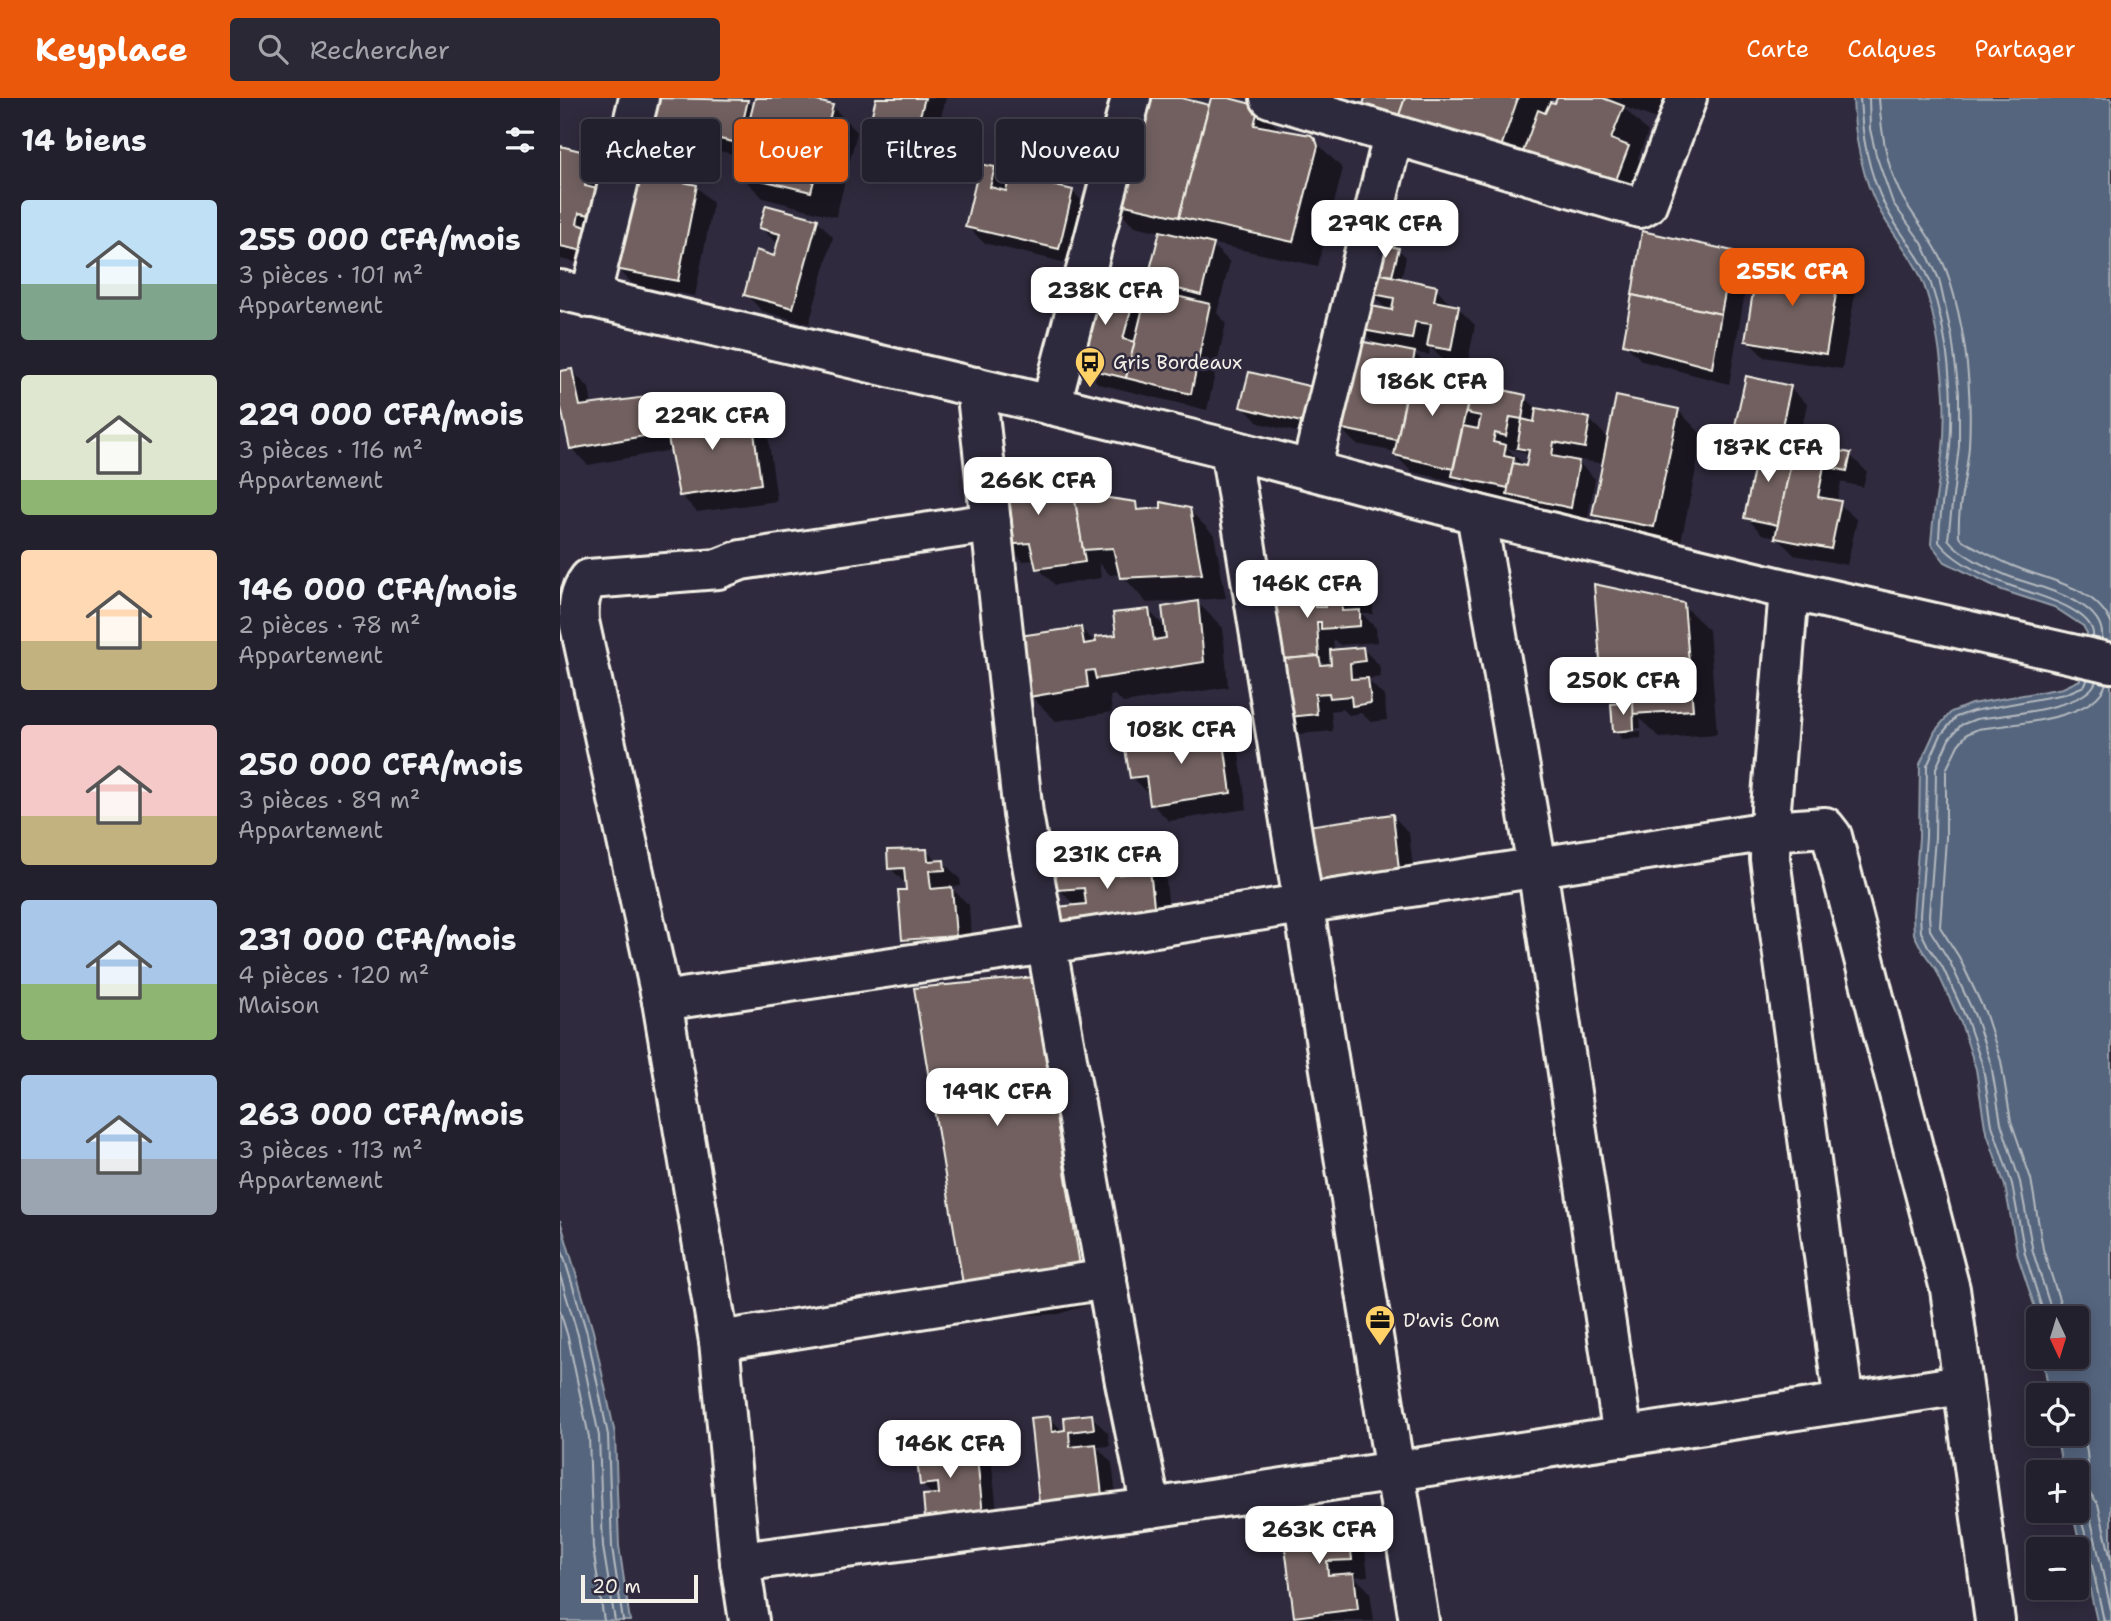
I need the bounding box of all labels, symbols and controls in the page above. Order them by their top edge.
search box [230,18,720,81]
text: Keyplace [35,27,188,72]
icon: search [254,30,292,68]
text: Rechercher [310,32,450,67]
text: Carte [1746,33,1809,65]
text: Calques [1847,33,1937,65]
text: Partager [1975,33,2076,65]
chip: Acheter [581,119,720,182]
chip: Louer [734,119,848,182]
chip: Filtres [862,119,982,182]
chip: Nouveau [996,119,1144,182]
text: 14 biens [21,120,147,161]
icon: filters [501,121,539,159]
pin: 279K CFA [1313,200,1457,260]
text: 279K CFA [1327,208,1443,238]
text: 255 000 CFA/mois [238,219,521,260]
icon: home [77,228,161,312]
pin: 255K CFA [1720,248,1864,308]
text: 255K CFA [1736,256,1848,286]
text: 3 pièces · 101 m² [238,260,423,290]
pin: 238K CFA [1033,268,1177,327]
text: 238K CFA [1047,275,1163,305]
text: Appartement [238,290,383,320]
bus stop icon: Gris Bordeaux [1073,345,1107,389]
place label: Gris Bordeaux [1113,350,1242,375]
pin: 186K CFA [1360,358,1504,418]
text: 186K CFA [1377,366,1487,396]
pin: 229K CFA [640,392,784,452]
text: 229 000 CFA/mois [238,394,524,435]
text: 229K CFA [654,400,770,430]
icon: home [77,403,161,487]
pin: 187K CFA [1696,424,1840,484]
text: 187K CFA [1713,432,1823,462]
text: 3 pièces · 116 m² [238,435,423,465]
pin: 266K CFA [966,458,1110,517]
text: Appartement [238,465,383,495]
text: 266K CFA [980,465,1096,495]
pin: 146K CFA [1235,560,1379,620]
text: 146K CFA [1252,568,1362,598]
text: 146 000 CFA/mois [238,569,518,610]
icon: home [77,578,161,662]
text: 2 pièces · 78 m² [238,610,421,640]
text: Appartement [238,640,383,670]
pin: 250K CFA [1551,658,1695,717]
text: 250K CFA [1566,665,1680,695]
pin: 108K CFA [1109,706,1253,766]
text: 108K CFA [1126,714,1236,744]
text: 250 000 CFA/mois [238,744,523,785]
icon: home [77,753,161,837]
text: 3 pièces · 89 m² [238,785,420,815]
text: Appartement [238,815,383,845]
pin: 231K CFA [1035,832,1179,891]
text: 231K CFA [1052,839,1162,869]
text: 231 000 CFA/mois [238,919,517,960]
icon: home [77,928,161,1012]
text: 4 pièces · 120 m² [238,960,429,990]
text: Maison [238,990,319,1020]
pin: 149K CFA [925,1068,1069,1128]
text: 149K CFA [942,1076,1052,1106]
text: 263 000 CFA/mois [238,1094,524,1135]
icon: home [77,1103,161,1187]
text: 3 pièces · 113 m² [238,1135,423,1165]
text: Appartement [238,1165,383,1195]
office icon: D'avis Com [1363,1303,1397,1347]
north arrow [2026,1306,2090,1368]
map controls [2026,1306,2089,1600]
place label: D'avis Com [1403,1308,1500,1333]
button: locate [2026,1383,2089,1446]
pin: 146K CFA [878,1420,1022,1480]
text: 146K CFA [895,1428,1005,1458]
button: + [2026,1460,2089,1523]
pin: 263K CFA [1247,1506,1391,1566]
text: 263K CFA [1261,1514,1377,1544]
button: − [2026,1537,2089,1600]
scale bar [581,1572,698,1604]
text: 20 m [592,1574,641,1599]

